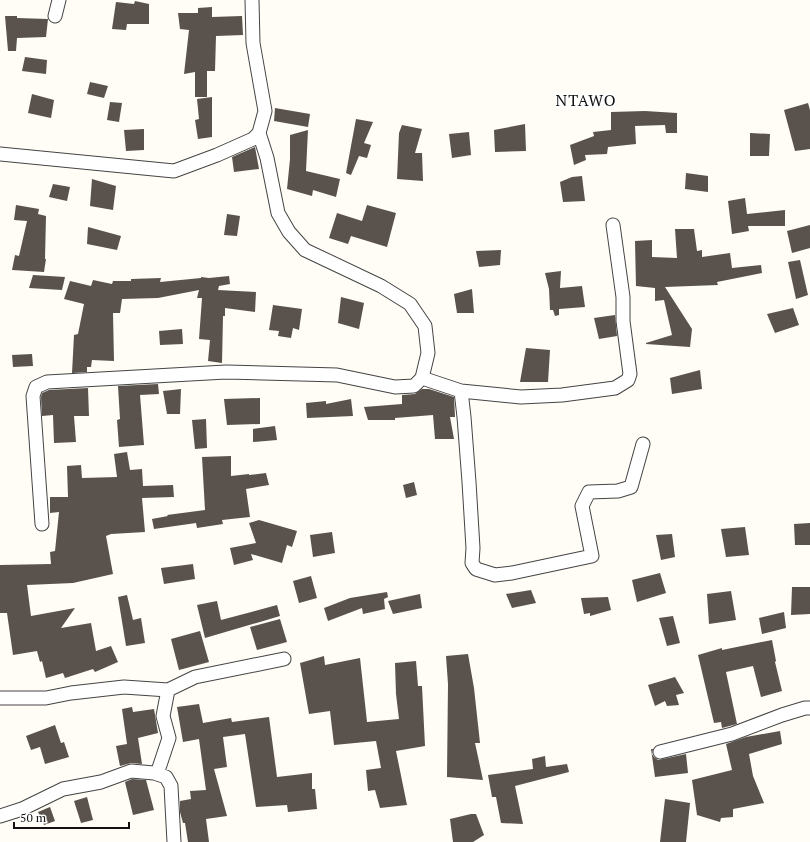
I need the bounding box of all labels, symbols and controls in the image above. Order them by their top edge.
district label: NTAWO [555,89,617,111]
scale bar [14,804,129,830]
text: 50 m [20,810,47,825]

